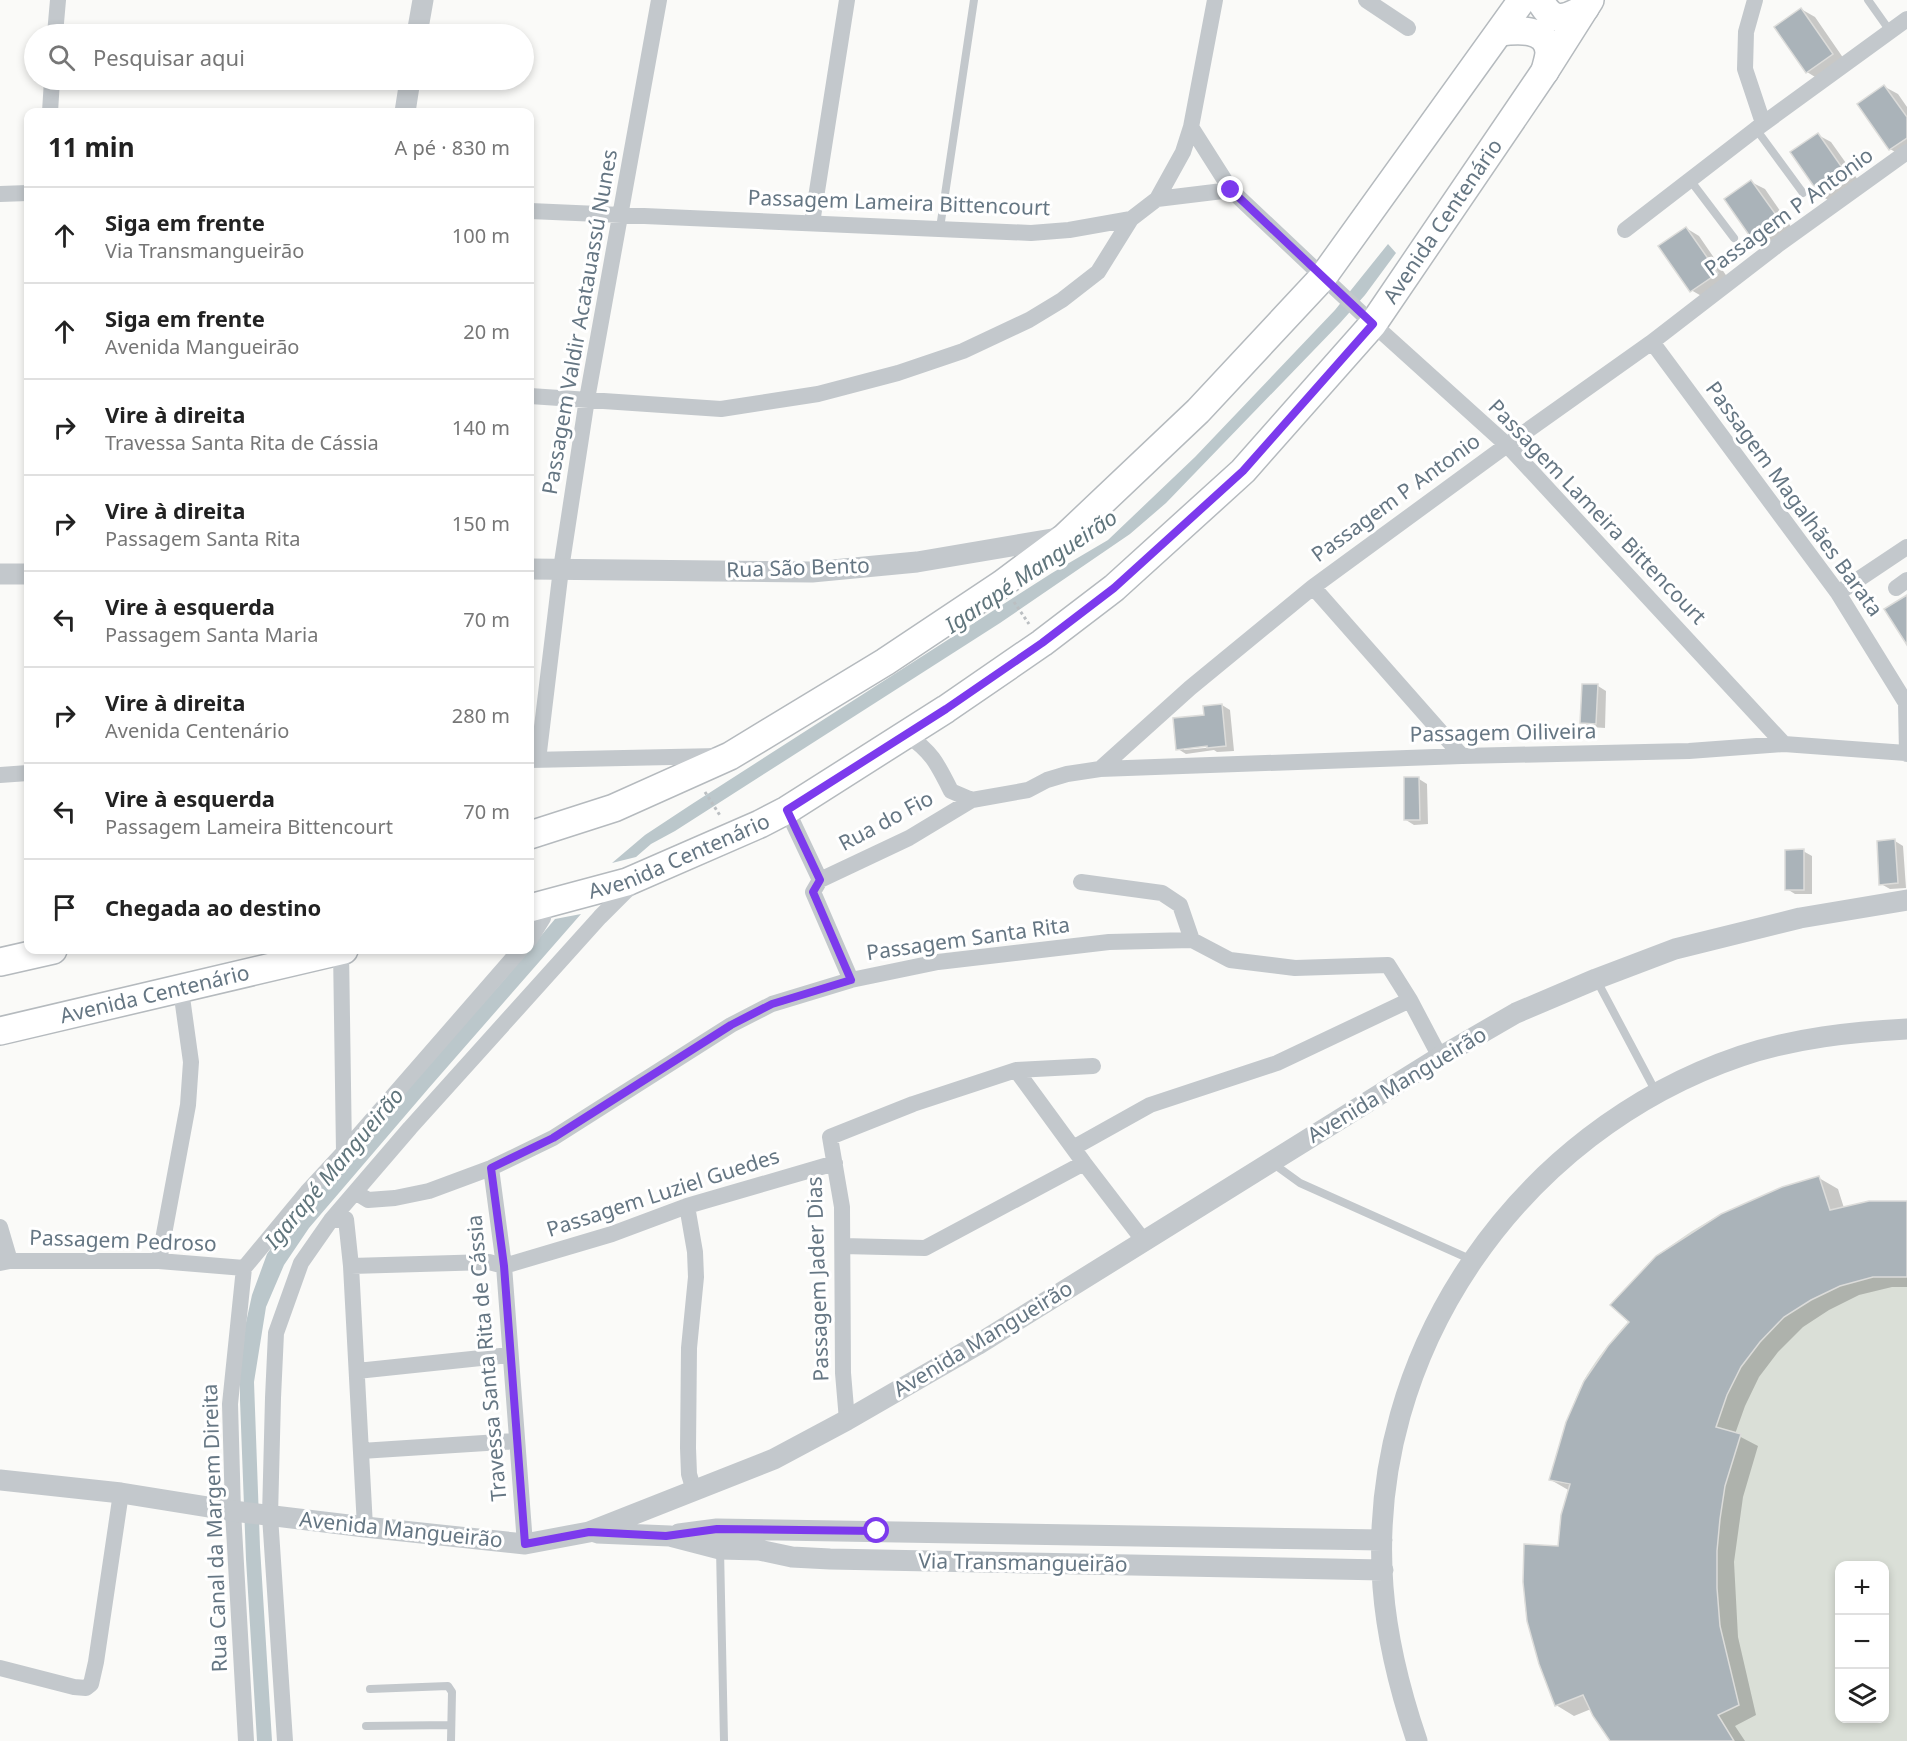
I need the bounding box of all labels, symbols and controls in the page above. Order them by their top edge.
search box [24,24,534,90]
icon: search [45,41,78,74]
text: Pesquisar aqui [93,42,245,72]
text: 11 min [48,129,135,165]
street label: Avenida Centenário [1376,133,1508,309]
text: A pé · 830 m [394,134,510,161]
street label: Passagem P Antonio [1698,140,1878,282]
street label: Passagem Valdir Acatauassú Nunes [535,147,623,497]
route end [1217,176,1243,202]
street label: Passagem Lameira Bittencourt [747,183,1051,221]
text: Siga em frente [105,207,265,237]
icon: ahead [48,219,81,252]
text: 100 m [452,222,510,249]
text: Via Transmangueirão [105,237,304,264]
text: Siga em frente [105,303,265,333]
icon: ahead [48,315,81,348]
text: 20 m [463,318,510,345]
text: Avenida Mangueirão [105,333,299,360]
street label: Passagem Magalhães Barata [1700,375,1890,622]
street label: Passagem Lameira Bittencourt [1483,393,1713,630]
text: Vire à direita [105,399,245,429]
icon: right [48,411,81,444]
text: 140 m [452,414,510,441]
street label: Passagem P Antonio [1305,426,1485,568]
text: Travessa Santa Rita de Cássia [105,429,379,456]
text: Vire à direita [105,495,245,525]
water label: Igarapé Mangueirão [938,501,1122,640]
icon: right [48,507,81,540]
text: 150 m [452,510,510,537]
text: Passagem Santa Rita [105,525,300,552]
street label: Rua São Bento [726,551,870,583]
text: Vire à esquerda [105,591,275,621]
icon: left [48,603,81,636]
text: 70 m [463,606,510,633]
text: Passagem Santa Maria [105,621,318,648]
text: Vire à direita [105,687,245,717]
icon: right [48,699,81,732]
text: 280 m [452,702,510,729]
street label: Passagem Oiliveira [1409,716,1597,748]
text: Avenida Centenário [105,717,289,744]
text: Vire à esquerda [105,783,275,813]
street label: Rua do Fio [833,783,938,857]
icon: left [48,795,81,828]
text: 70 m [463,798,510,825]
street label: Avenida Centenário [585,806,774,905]
text: Passagem Lameira Bittencourt [105,813,393,840]
icon: arrive [48,891,81,924]
text: Chegada ao destino [105,892,321,922]
street label: Passagem Santa Rita [864,910,1071,966]
street label: Avenida Centenário [57,958,252,1029]
street label: Avenida Mangueirão [1302,1020,1491,1149]
water label: Igarapé Mangueirão [256,1080,410,1255]
street label: Passagem Luziel Guedes [543,1141,783,1243]
street label: Passagem Jader Dias [799,1176,835,1382]
street label: Travessa Santa Rita de Cássia [460,1214,512,1503]
street label: Passagem Pedroso [29,1223,217,1257]
street label: Avenida Mangueirão [888,1274,1077,1403]
street label: Rua Canal da Margem Direita [195,1383,233,1673]
street label: Avenida Mangueirão [298,1504,504,1554]
route start [863,1517,889,1543]
street label: Via Transmangueirão [918,1546,1128,1578]
map controls [1835,1561,1889,1723]
button: + [1835,1561,1889,1615]
button: − [1835,1615,1889,1669]
button: layers [1835,1669,1889,1723]

